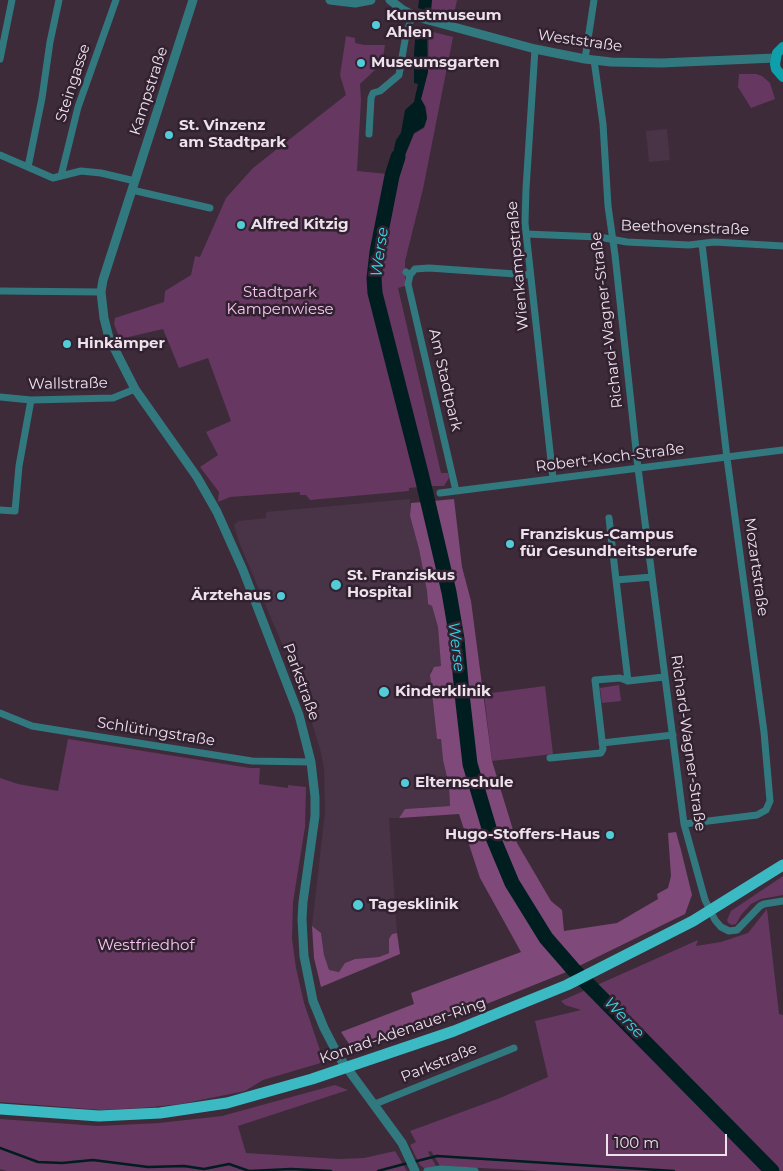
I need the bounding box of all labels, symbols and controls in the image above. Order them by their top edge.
place label: Kunstmuseum Ahlen [386,7,502,42]
marker: Kunstmuseum Ahlen [370,19,382,31]
street label: Weststraße [537,26,623,56]
street label: Steingasse [52,42,94,124]
street label: Kampstraße [126,44,172,138]
place label: Museumsgarten [371,54,500,72]
marker: Museumsgarten [355,57,367,69]
place label: St. Vinzenz am Stadtpark [179,117,286,152]
marker: St. Vinzenz am Stadtpark [163,129,175,141]
street label: Wienkampstraße [503,200,533,332]
place label: Alfred Kitzig [251,216,349,234]
street label: Beethovenstraße [620,217,750,239]
marker: Alfred Kitzig [235,219,247,231]
water label: Werse [367,226,393,278]
street label: Richard-Wagner-Straße [587,231,627,409]
park label: Stadtpark Kampenwiese [226,284,334,319]
street label: Am Stadtpark [424,327,466,433]
place label: Hinkämper [77,335,165,353]
marker: Hinkämper [61,338,73,350]
street label: Wallstraße [28,374,108,394]
street label: Robert-Koch-Straße [535,440,685,476]
street label: Mozartstraße [740,517,772,617]
place label: Franziskus-Campus für Gesundheitsberufe [520,526,698,561]
marker: Franziskus-Campus für Gesundheitsberufe [504,538,516,550]
place label: St. Franziskus Hospital [347,567,455,602]
marker: St. Franziskus Hospital [329,578,343,592]
place label: Ärztehaus [191,587,271,605]
marker: Ärztehaus [275,590,287,602]
water label: Werse [443,621,469,673]
street label: Parkstraße [279,641,323,723]
street label: Richard-Wagner-Straße [667,654,709,832]
place label: Kinderklinik [395,683,491,701]
marker: Kinderklinik [377,685,391,699]
street label: Schlütingstraße [96,714,216,750]
place label: Elternschule [415,774,514,792]
marker: Elternschule [399,777,411,789]
place label: Hugo-Stoffers-Haus [445,826,600,844]
marker: Hugo-Stoffers-Haus [604,829,616,841]
place label: Tagesklinik [369,896,459,914]
marker: Tagesklinik [351,898,365,912]
park label: Westfriedhof [97,937,195,955]
water label: Werse [600,993,648,1043]
street label: Konrad-Adenauer-Ring [317,994,489,1068]
street label: Parkstraße [398,1040,480,1086]
scale bar [608,1124,729,1156]
text: 100 m [614,1133,659,1152]

